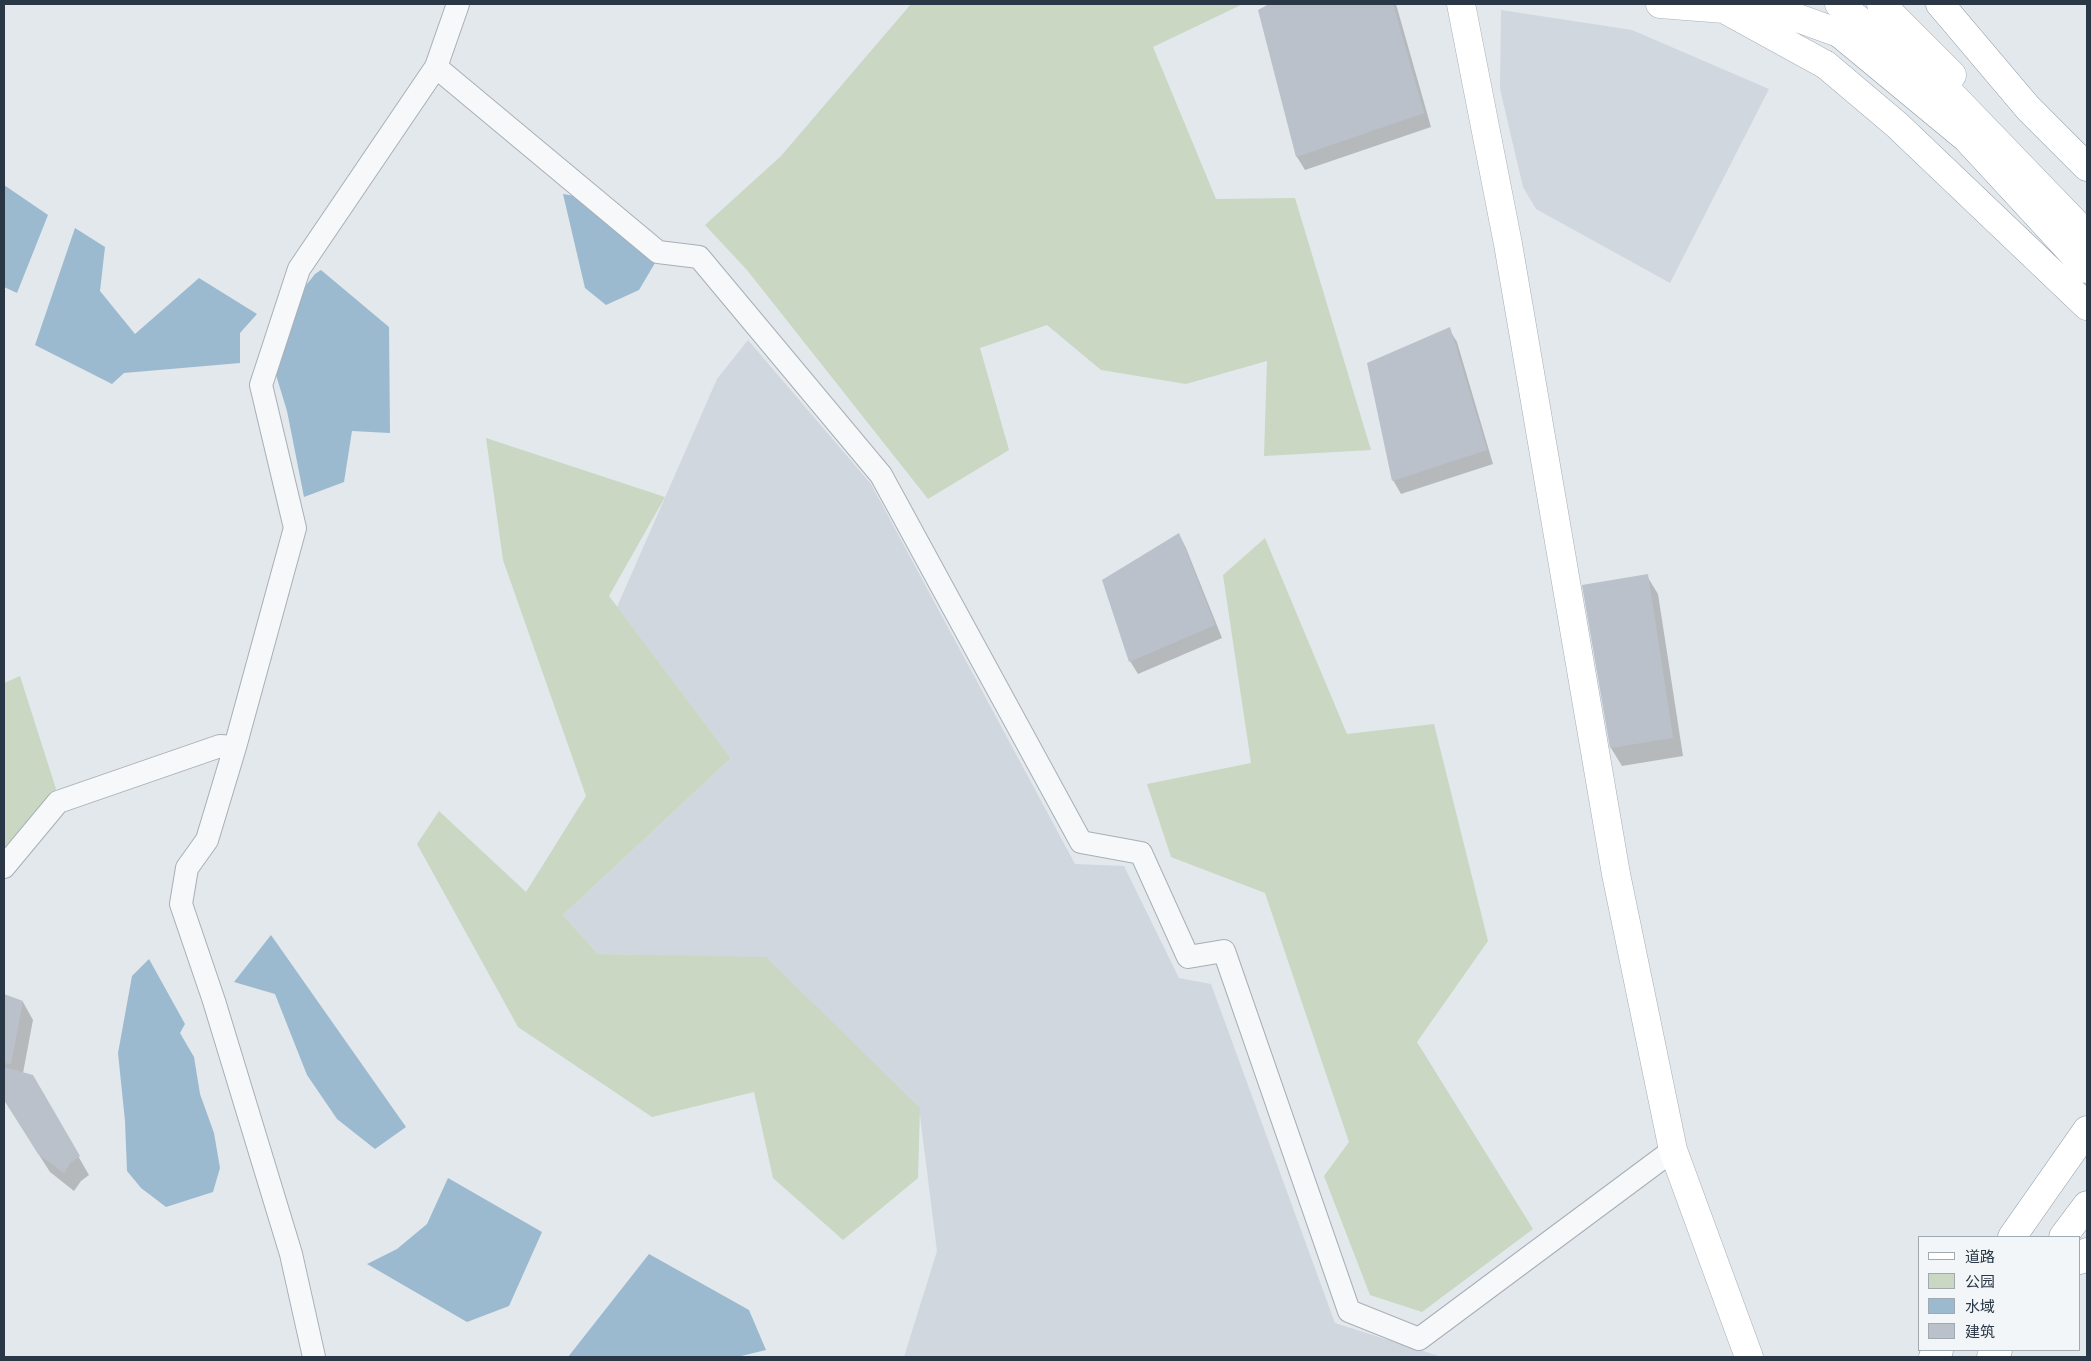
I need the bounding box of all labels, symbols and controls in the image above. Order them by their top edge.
legend [1918,1236,2081,1351]
text: 道路 [1965,1248,1995,1266]
text: 公园 [1965,1273,1995,1291]
text: 水域 [1965,1298,1995,1316]
text: 建筑 [1965,1323,1995,1341]

